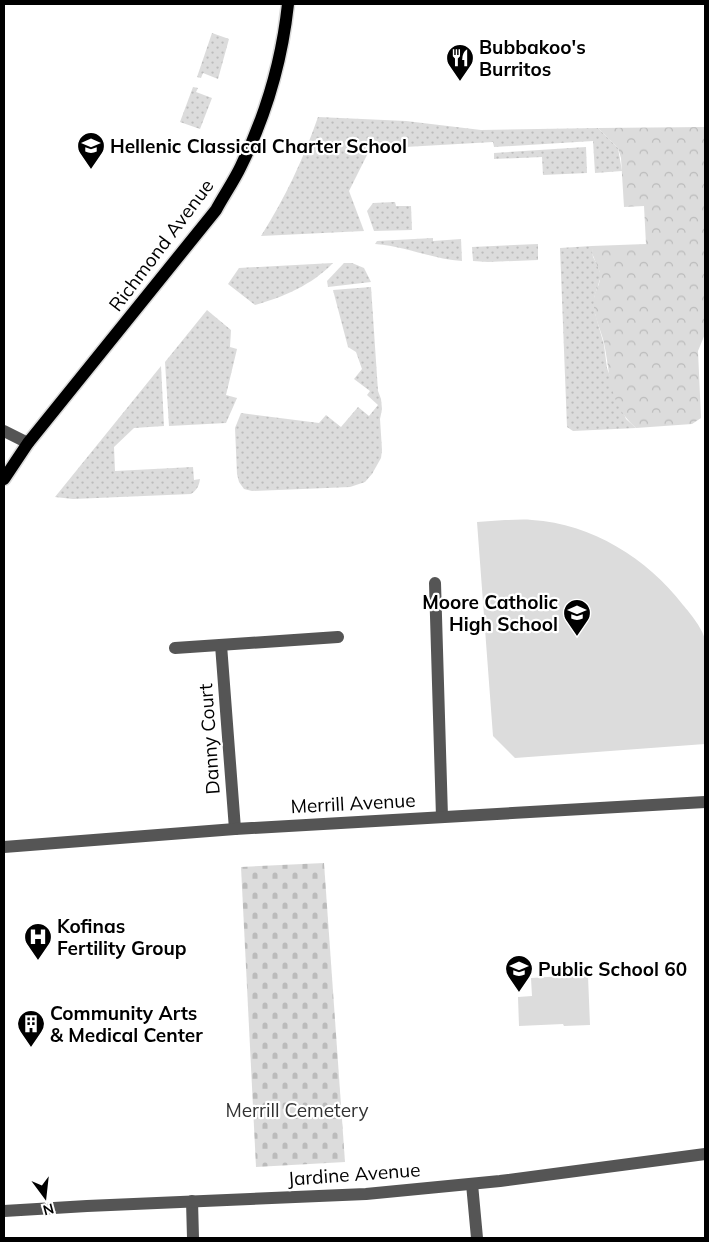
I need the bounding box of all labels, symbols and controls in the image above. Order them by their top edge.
place label: Bubbakoo's Burritos [479,35,586,81]
restaurant icon: Bubbakoo's Burritos [445,43,475,82]
school or university icon: Hellenic Classical Charter School [76,131,106,170]
place label: Hellenic Classical Charter School [110,134,407,158]
street label: Richmond Avenue [103,174,219,316]
place label: Moore Catholic High School [422,590,558,636]
school or university icon: Moore Catholic High School [562,598,592,637]
street label: Danny Court [193,682,225,795]
street label: Merrill Avenue [290,788,416,818]
place label: Kofinas Fertility Group [57,914,187,960]
hospital icon: Kofinas Fertility Group [23,922,53,961]
school or university icon: Public School 60 [504,954,534,993]
place label: Public School 60 [538,957,687,981]
place label: Community Arts & Medical Center [50,1001,203,1047]
building icon: Community Arts & Medical Center [16,1009,46,1048]
park label: Merrill Cemetery [225,1098,369,1122]
street label: Jardine Avenue [287,1157,421,1191]
north arrow [20,1172,70,1222]
text: N [41,1199,56,1220]

